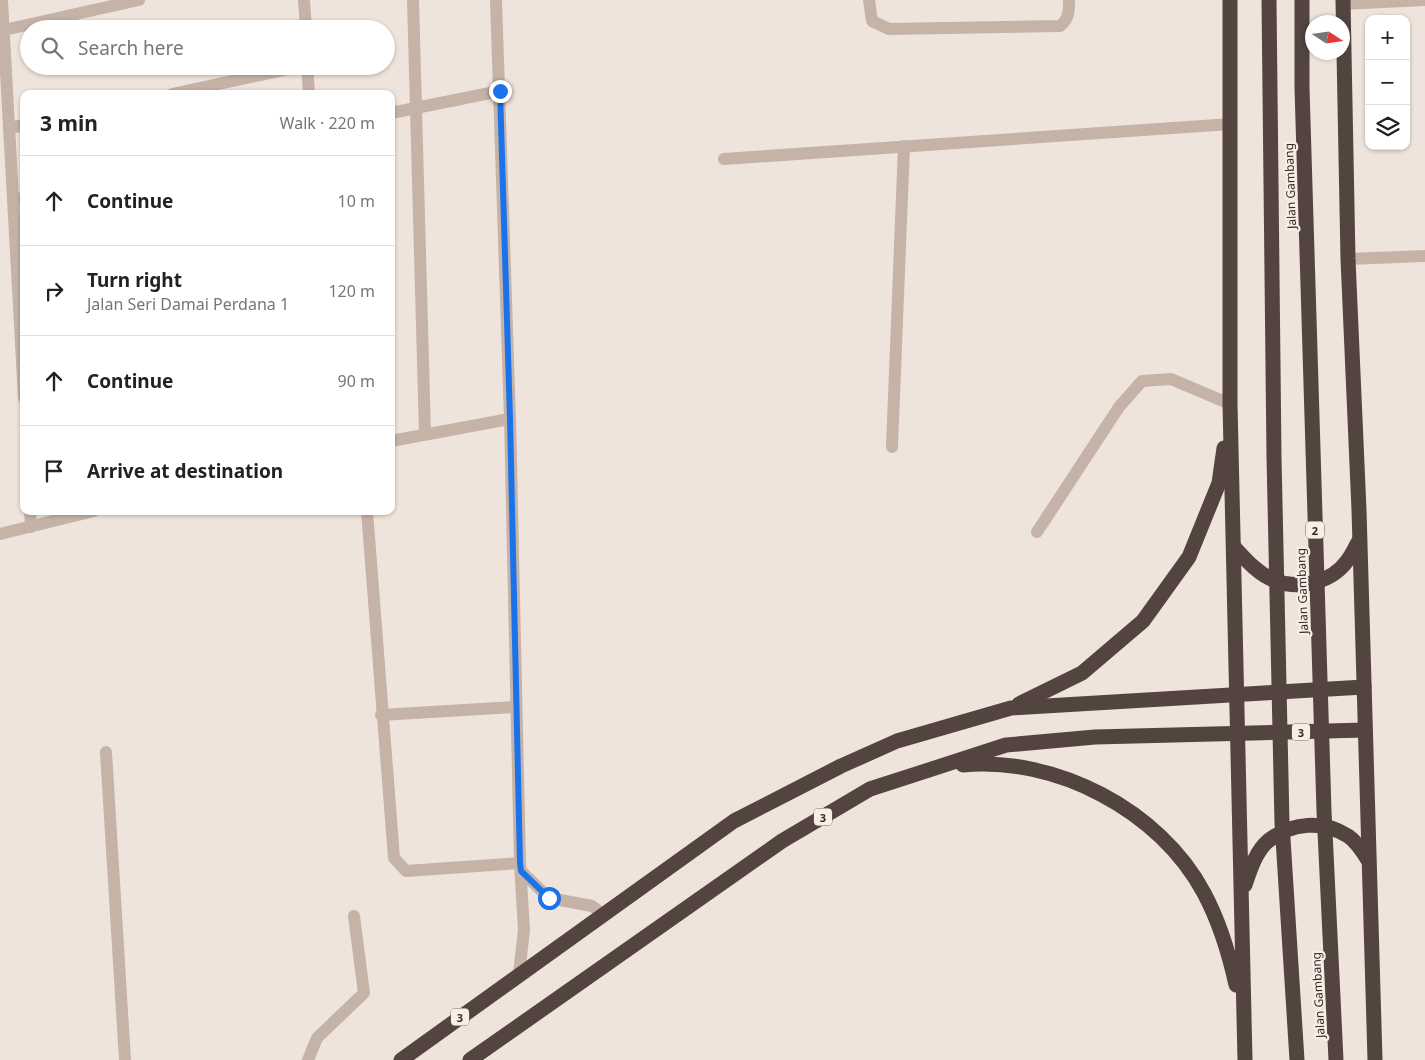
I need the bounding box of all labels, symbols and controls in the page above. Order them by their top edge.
north arrow [1305,15,1350,60]
map controls [1365,15,1410,150]
button: + [1365,15,1410,60]
search box [20,20,395,75]
icon: search [38,34,66,62]
text: Search here [78,35,184,61]
button: − [1365,60,1410,105]
route end [489,80,512,103]
button: layers [1365,105,1410,150]
text: 3 min [40,109,98,137]
text: Walk · 220 m [280,112,375,134]
street label: Jalan Gambang [1280,143,1300,230]
icon: ahead [40,187,68,215]
text: Continue [87,188,173,214]
text: 10 m [338,190,375,212]
text: Turn right [87,267,182,293]
icon: right [40,277,68,305]
text: 120 m [328,280,375,302]
text: Jalan Seri Damai Perdana 1 [87,293,289,315]
icon: ahead [40,367,68,395]
text: Continue [87,368,173,394]
text: 90 m [338,370,375,392]
icon: arrive [40,457,68,485]
text: Arrive at destination [87,458,283,484]
road number: 2 [1306,522,1324,538]
street label: Jalan Gambang [1292,548,1312,635]
road number: 3 [1292,724,1310,740]
road number: 3 [814,809,832,826]
route start [538,887,561,910]
street label: Jalan Gambang [1307,952,1329,1039]
road number: 3 [451,1009,469,1026]

